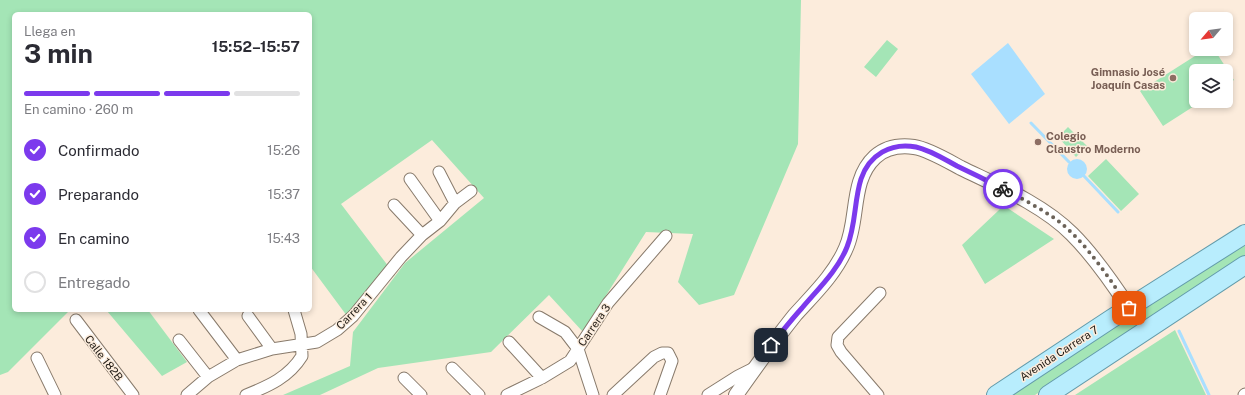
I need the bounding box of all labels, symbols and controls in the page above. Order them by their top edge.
north arrow [1189,12,1233,56]
map controls [1189,12,1233,108]
text: Llega en [24,24,75,39]
text: 3 min [24,38,93,69]
text: 15:52–15:57 [212,38,300,55]
button: layers [1189,64,1233,108]
place label: Gimnasio José Joaquín Casas [1091,66,1165,91]
marker: Gimnasio José Joaquín Casas [1168,73,1178,83]
text: En camino · 260 m [24,102,133,117]
place label: Colegio Claustro Moderno [1046,130,1141,155]
marker: Colegio Claustro Moderno [1033,137,1043,147]
icon: check [24,139,46,161]
text: Confirmado [58,142,139,159]
text: 15:26 [267,143,300,158]
courier [983,169,1023,209]
icon: bike [992,178,1014,200]
icon: check [24,183,46,205]
text: Preparando [58,186,139,203]
text: 15:37 [268,187,300,202]
icon: check [24,227,46,249]
text: En camino [58,230,130,247]
text: 15:43 [267,231,300,246]
text: Entregado [58,274,130,291]
street label: Carrera 1 [334,290,374,332]
pin [1112,291,1146,325]
icon: bag [1118,297,1140,319]
street label: Carrera 3 [576,302,612,348]
street label: Avenida Carrera 7 [1018,323,1101,383]
pin [754,328,788,362]
street label: Calle 182B [83,333,125,383]
icon: home [760,334,782,356]

